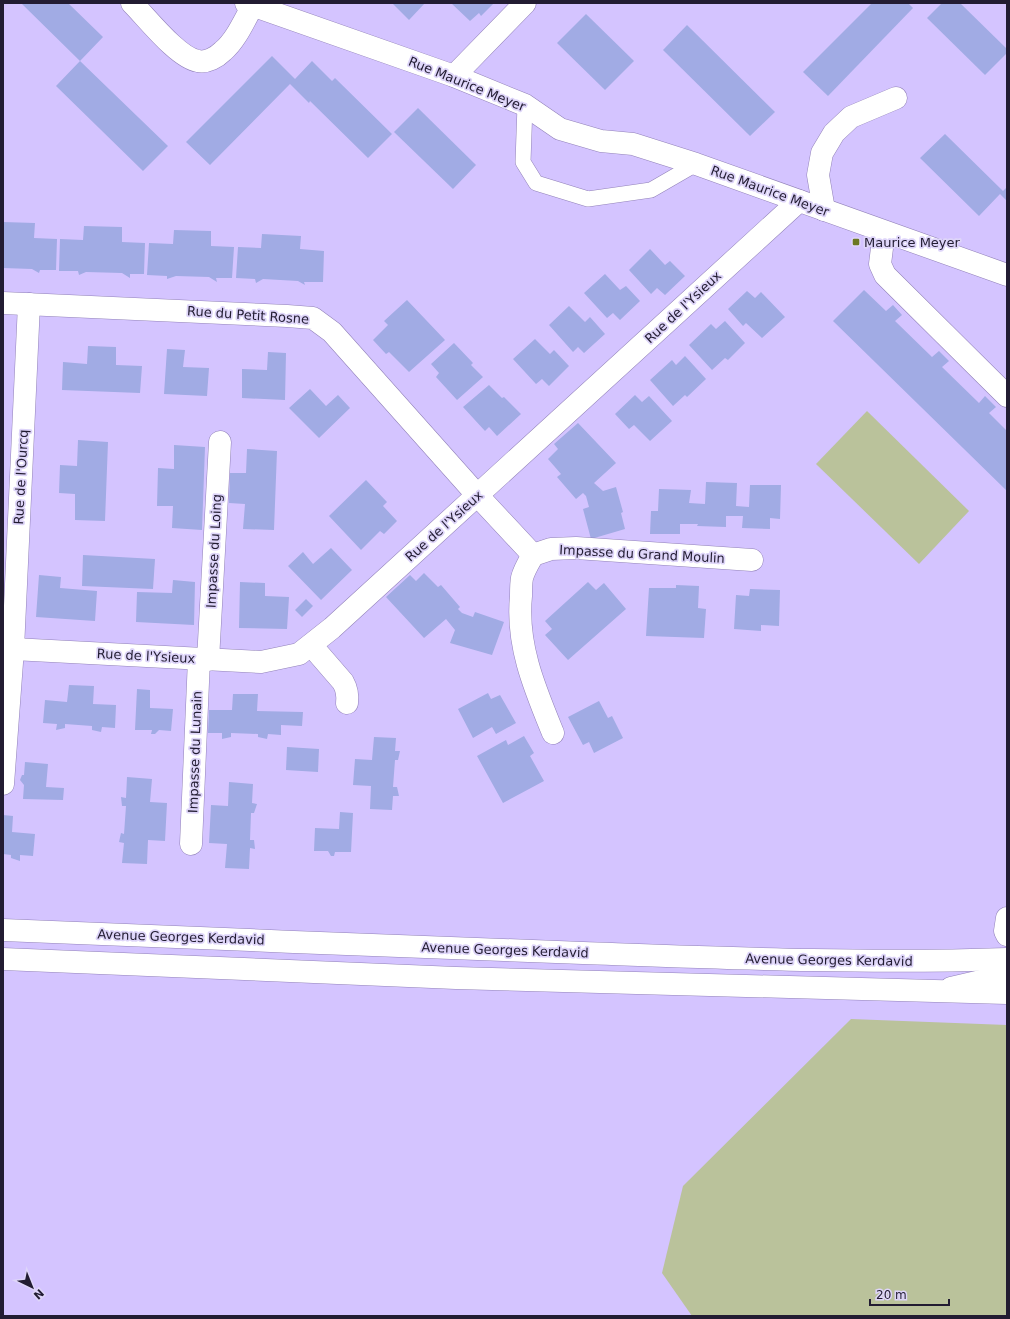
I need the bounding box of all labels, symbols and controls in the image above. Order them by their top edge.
street label: Rue Maurice Meyer [406,54,528,115]
street label: Rue Maurice Meyer [709,163,832,220]
place label: Maurice Meyer [864,235,961,250]
marker: Maurice Meyer [851,237,861,247]
street label: Rue de l'Ysieux [642,268,724,346]
street label: Rue du Petit Rosne [187,303,309,327]
street label: Rue de l'Ourcq [11,429,31,525]
street label: Rue de l'Ysieux [402,487,486,565]
street label: Impasse du Loing [204,494,224,608]
street label: Impasse du Grand Moulin [559,542,725,566]
street label: Rue de l'Ysieux [96,646,196,666]
street label: Impasse du Lunain [185,691,205,813]
street label: Avenue Georges Kerdavid [97,927,265,947]
street label: Avenue Georges Kerdavid [421,940,589,960]
street label: Avenue Georges Kerdavid [745,951,913,969]
north arrow [12,1267,52,1307]
scale bar [870,1281,949,1307]
text: N [31,1286,46,1302]
text: 20 m [876,1288,907,1302]

